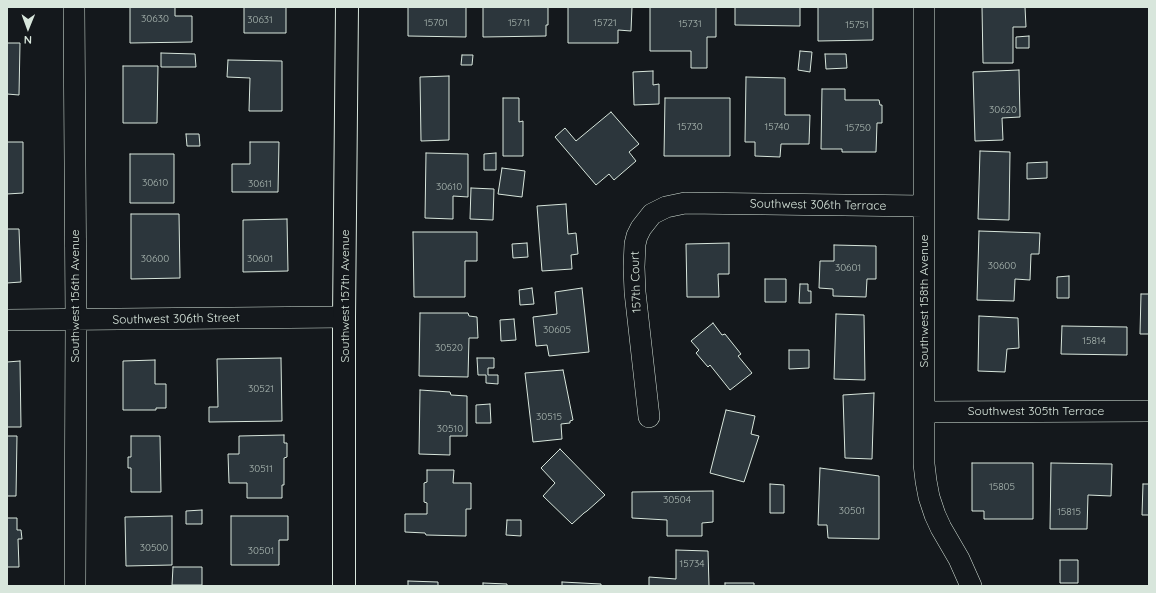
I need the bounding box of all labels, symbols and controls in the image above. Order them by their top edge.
north arrow [8,8,48,48]
house number: 30630 [141,13,169,25]
house number: 30631 [247,14,273,26]
house number: 15701 [424,17,448,29]
house number: 15711 [508,17,530,29]
house number: 15721 [593,17,617,29]
house number: 15731 [678,18,702,30]
house number: 15751 [845,19,869,31]
text: N [24,33,32,47]
house number: 30620 [989,104,1017,116]
house number: 15730 [677,121,703,133]
house number: 15740 [764,121,790,133]
house number: 15750 [845,122,871,134]
house number: 30610 [142,177,168,189]
house number: 30611 [248,178,272,190]
house number: 30610 [436,181,462,193]
street label: Southwest 306th Terrace [750,197,886,213]
street label: Southwest 156th Avenue [68,229,82,363]
street label: Southwest 157th Avenue [338,230,352,362]
street label: Southwest 158th Avenue [917,234,931,368]
street label: 157th Court [628,251,644,313]
house number: 30600 [141,253,169,265]
house number: 30601 [247,253,273,265]
house number: 30600 [988,260,1016,272]
house number: 30601 [835,262,861,274]
street label: Southwest 306th Street [112,311,240,327]
house number: 30605 [543,324,571,336]
house number: 15814 [1082,335,1106,347]
house number: 30520 [435,342,463,354]
house number: 30521 [248,383,274,395]
street label: Southwest 305th Terrace [968,404,1104,418]
house number: 30515 [536,411,562,423]
house number: 30510 [437,423,463,435]
house number: 30511 [249,463,273,475]
house number: 15805 [989,481,1015,493]
house number: 30504 [663,494,691,506]
house number: 30501 [839,505,865,517]
house number: 15815 [1057,506,1081,518]
house number: 30500 [140,542,168,554]
house number: 30501 [248,545,274,557]
house number: 15734 [680,558,704,570]

